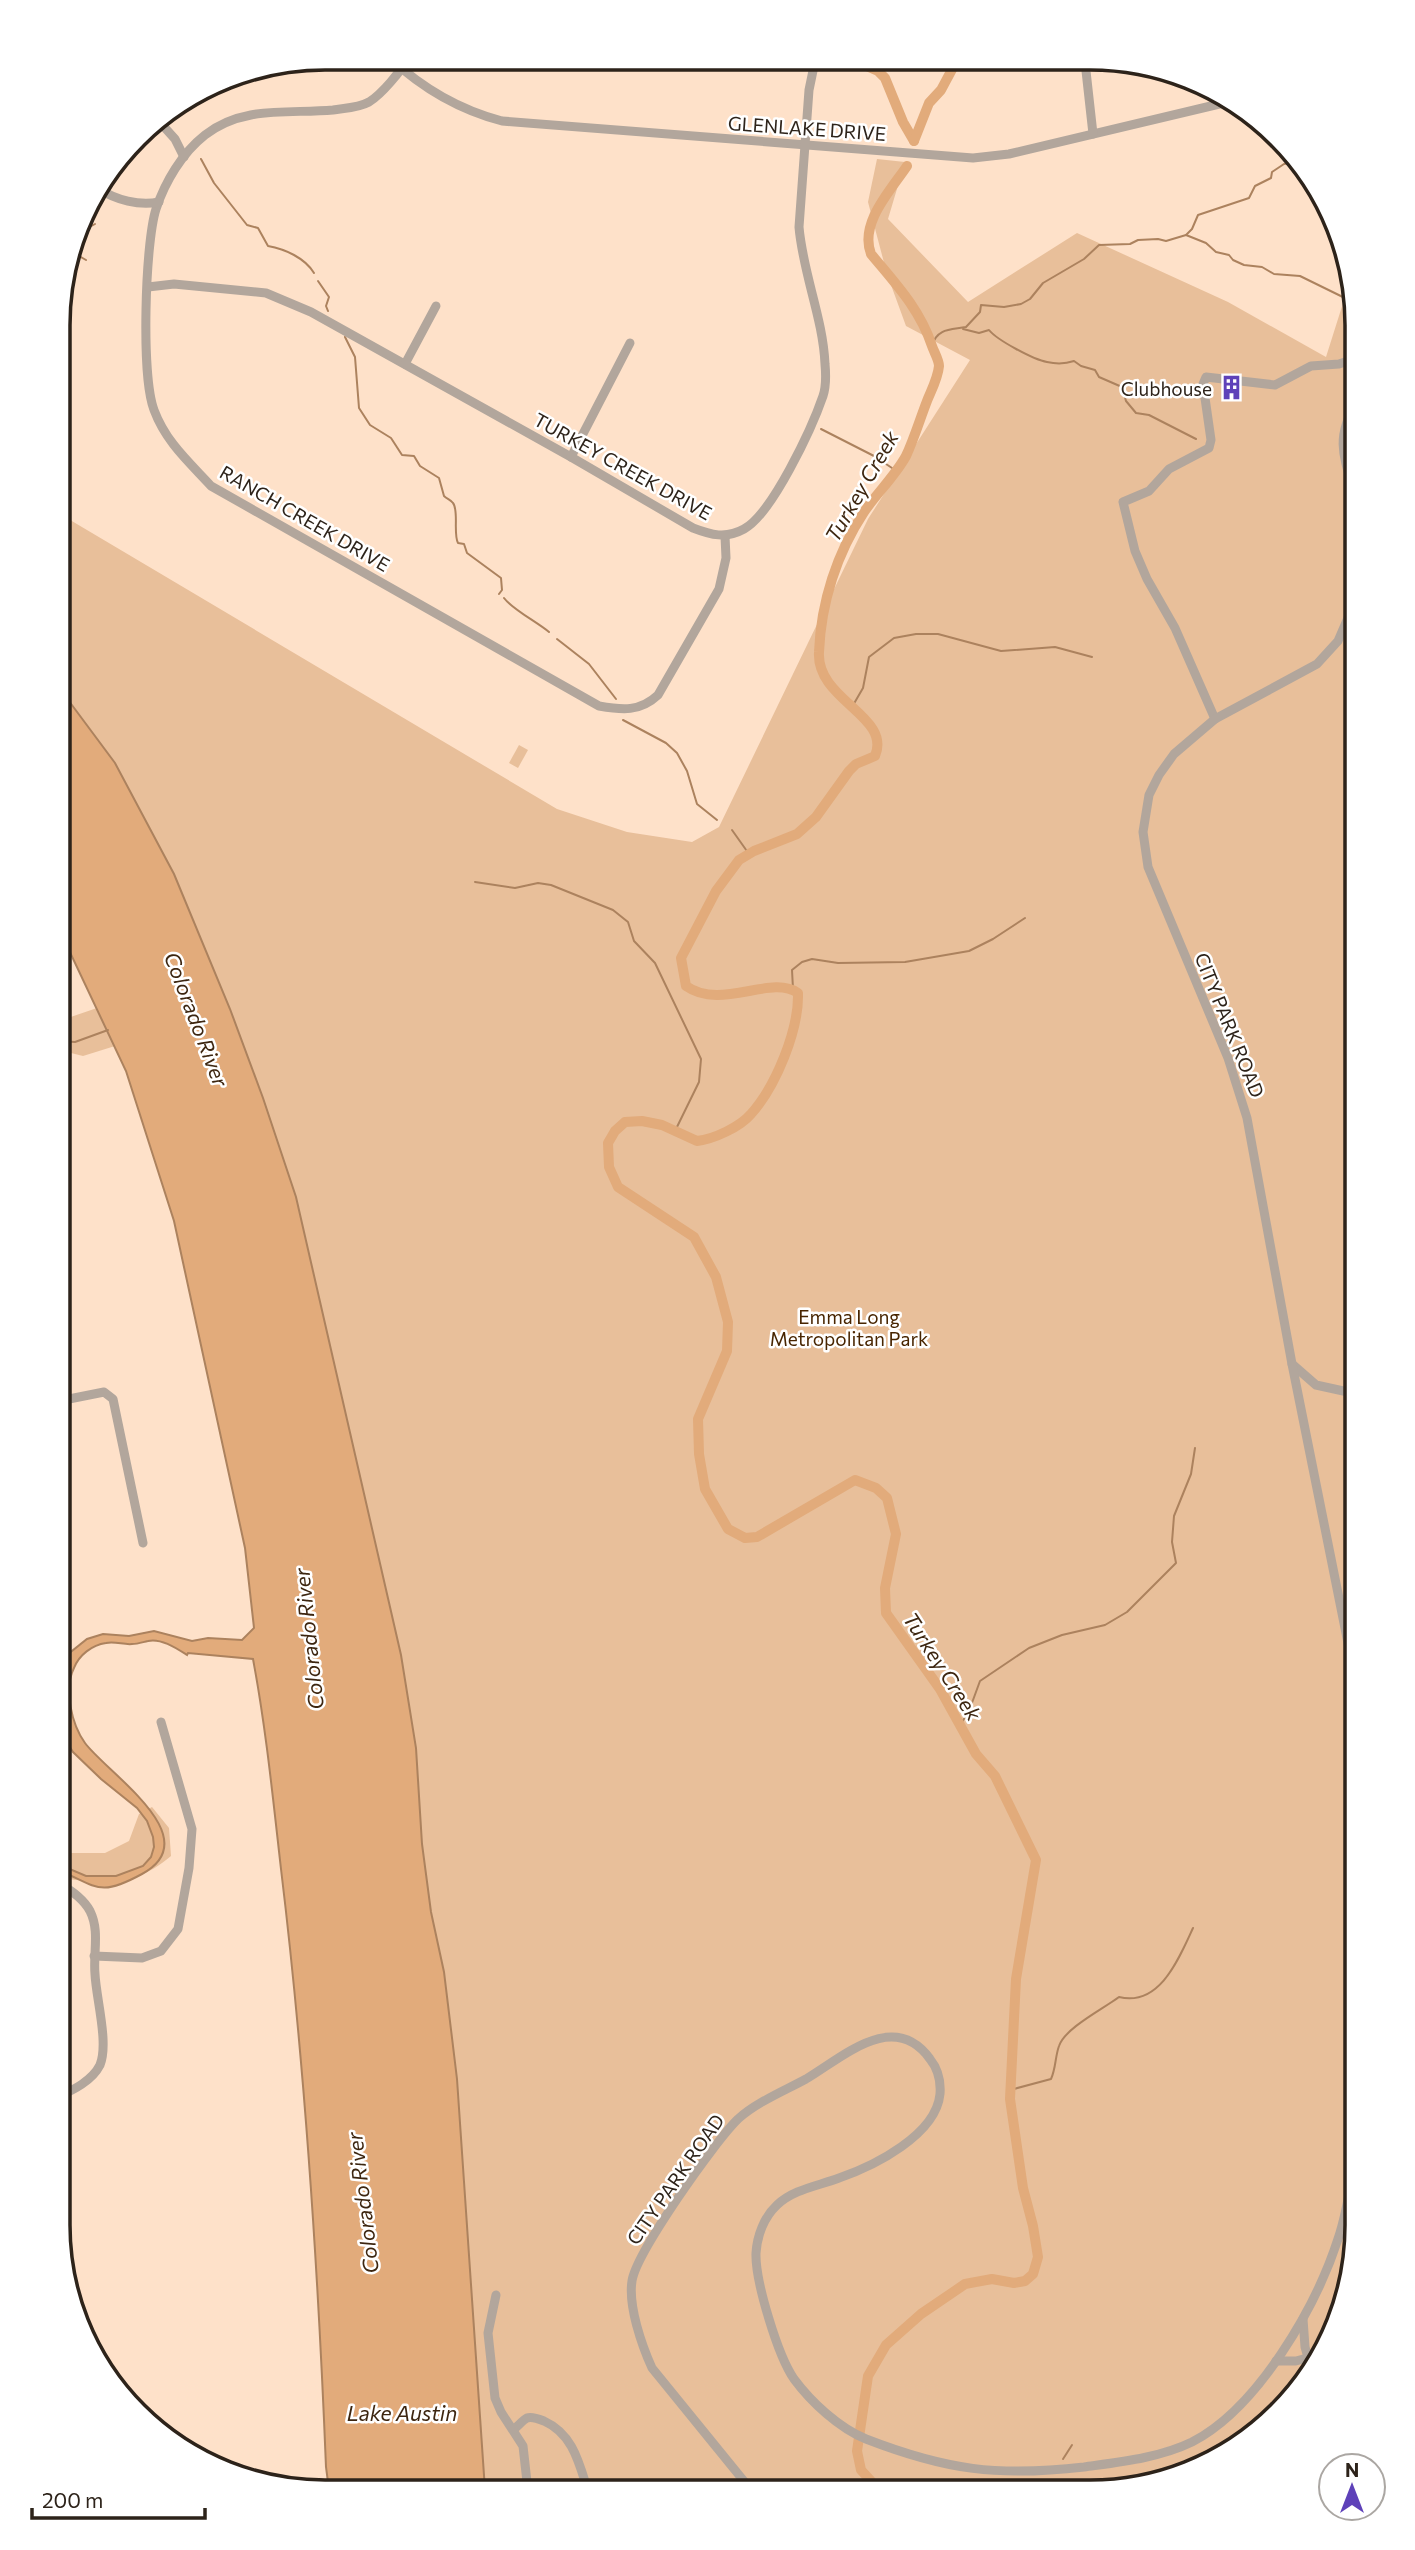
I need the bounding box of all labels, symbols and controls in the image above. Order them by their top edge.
street label: GLENLAKE DRIVE [727,111,887,145]
building icon: Clubhouse [1218,374,1246,402]
place label: Clubhouse [1121,377,1212,400]
street label: TURKEY CREEK DRIVE [530,407,716,525]
water label: Turkey Creek [819,425,903,546]
street label: RANCH CREEK DRIVE [216,460,394,576]
water label: Colorado River [160,948,234,1090]
street label: CITY PARK ROAD [1190,949,1270,1101]
park label: Emma Long Metropolitan Park [770,1305,928,1350]
water label: Colorado River [288,1566,328,1711]
water label: Turkey Creek [899,1607,988,1725]
street label: CITY PARK ROAD [621,2109,729,2249]
water label: Colorado River [341,2130,383,2275]
water label: Lake Austin [347,2400,457,2425]
north arrow [1317,2452,1387,2522]
text: N [1345,2458,1359,2481]
scale bar [32,2476,205,2520]
text: 200 m [42,2487,103,2512]

